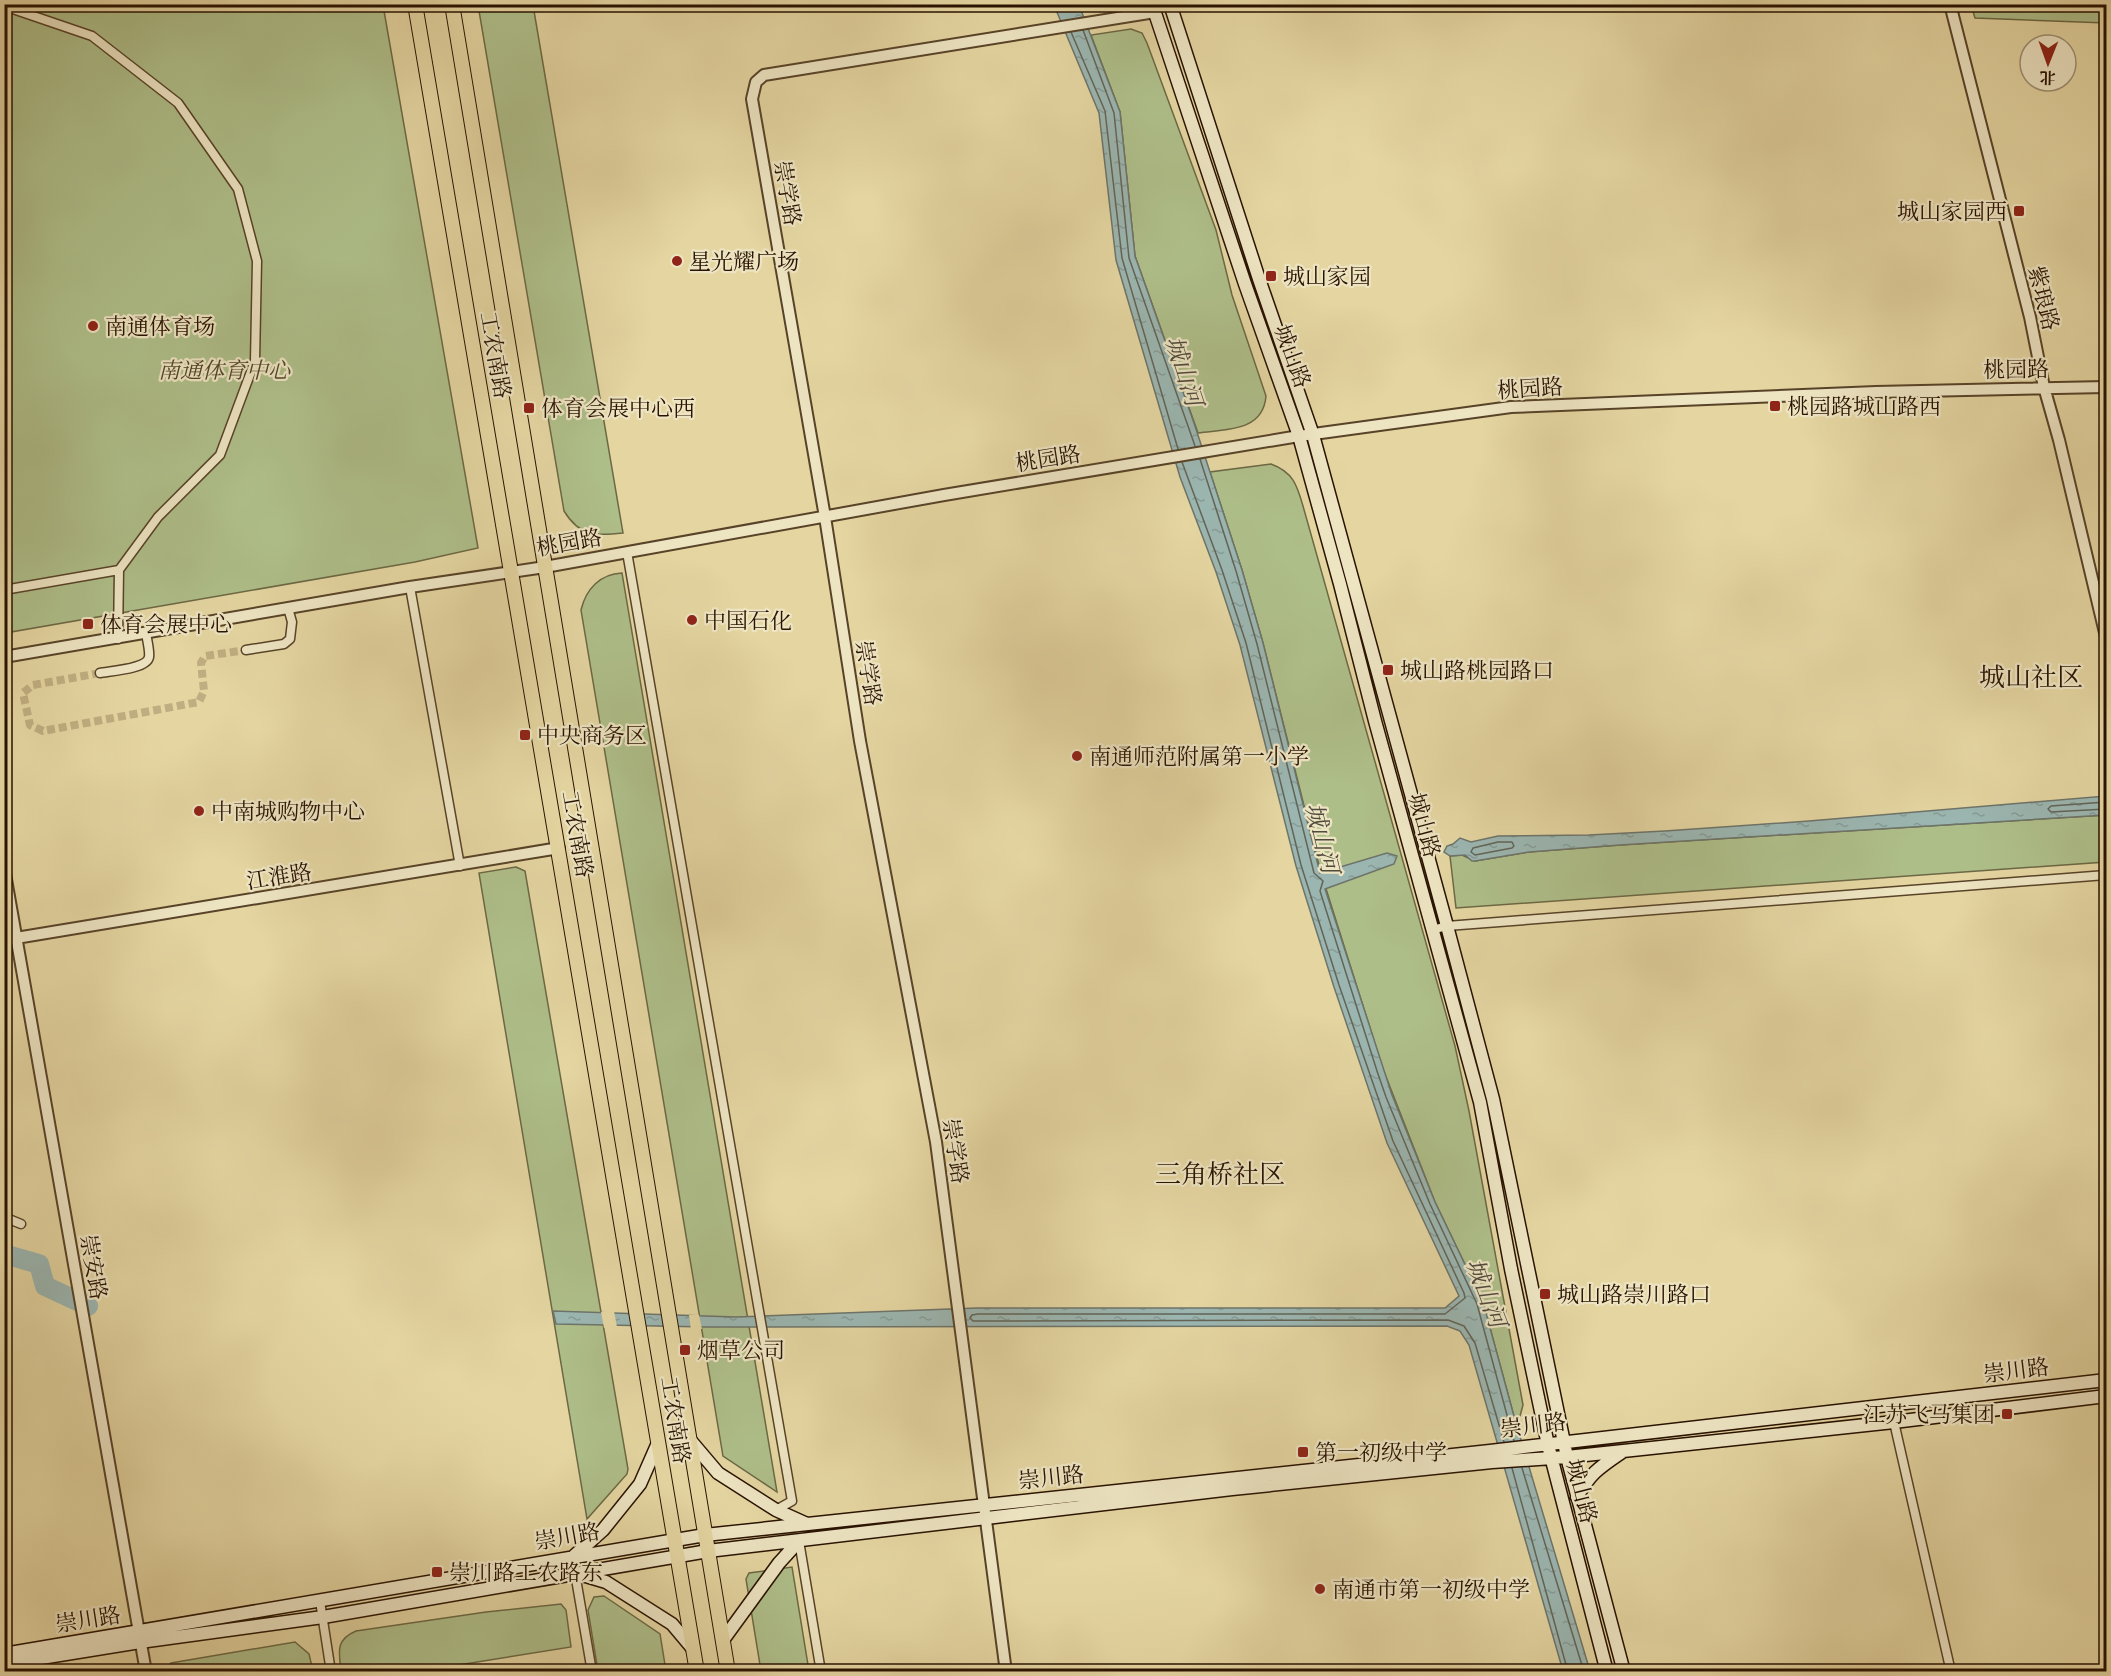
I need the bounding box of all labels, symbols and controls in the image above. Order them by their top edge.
north arrow [2018,33,2078,93]
text: 北 [2040,66,2056,86]
street label: 崇学路 [767,158,806,228]
place label: 城山家园西 [1897,199,2007,227]
marker: 城山家园西 [2012,204,2026,218]
place label: 星光耀广场 [689,249,799,277]
marker: 星光耀广场 [670,254,684,268]
street label: 紫琅路 [2020,263,2064,334]
place label: 城山家园 [1283,264,1371,292]
marker: 城山家园 [1264,269,1278,283]
street label: 工农南路 [473,310,515,401]
place label: 南通体育场 [105,314,215,342]
marker: 南通体育场 [86,319,100,333]
street label: 城山路 [1267,321,1316,392]
water label: 城山河 [1157,332,1210,414]
street label: 桃园路 [1983,356,2049,386]
park label: 南通体育中心 [158,358,291,386]
street label: 桃园路 [1496,374,1564,406]
place label: 桃园路城山路西 [1787,394,1941,422]
place label: 体育会展中心西 [541,396,695,424]
marker: 桃园路城山路西 [1768,399,1782,413]
marker: 体育会展中心西 [522,401,536,415]
street label: 桃园路 [1014,441,1083,479]
street label: 桃园路 [534,524,604,563]
place label: 中国石化 [704,608,792,636]
place label: 体育会展中心 [100,612,232,640]
marker: 中国石化 [685,613,699,627]
marker: 体育会展中心 [81,617,95,631]
street label: 崇学路 [848,639,886,708]
place label: 城山路桃园路口 [1400,658,1554,686]
district label: 城山社区 [1979,662,2083,695]
marker: 城山路桃园路口 [1381,663,1395,677]
place label: 中央商务区 [537,723,647,751]
marker: 中央商务区 [518,728,532,742]
place label: 南通师范附属第一小学 [1089,744,1309,772]
marker: 南通师范附属第一小学 [1070,749,1084,763]
street label: 工农南路 [555,789,597,880]
street label: 城山路 [1401,790,1445,861]
place label: 中南城购物中心 [211,799,365,827]
water label: 城山河 [1297,800,1345,881]
marker: 中南城购物中心 [192,804,206,818]
street label: 江淮路 [245,859,314,897]
street label: 崇学路 [935,1117,973,1186]
district label: 三角桥社区 [1155,1159,1285,1192]
street label: 崇安路 [73,1232,112,1302]
water label: 城山河 [1457,1254,1513,1336]
place label: 城山路崇川路口 [1557,1282,1711,1310]
marker: 城山路崇川路口 [1538,1287,1552,1301]
place label: 烟草公司 [697,1338,785,1366]
marker: 烟草公司 [678,1343,692,1357]
street label: 崇川路 [1982,1354,2051,1390]
street label: 工农南路 [653,1375,695,1466]
place label: 江苏飞马集团 [1863,1402,1995,1430]
marker: 江苏飞马集团 [2000,1407,2014,1421]
street label: 崇川路 [1499,1409,1568,1445]
place label: 第一初级中学 [1315,1440,1447,1468]
marker: 第一初级中学 [1296,1445,1310,1459]
street label: 城山路 [1558,1456,1602,1527]
street label: 崇川路 [1017,1462,1085,1496]
street label: 崇川路 [532,1518,602,1557]
place label: 崇川路工农路东 [449,1560,603,1588]
marker: 崇川路工农路东 [430,1565,444,1579]
place label: 南通市第一初级中学 [1332,1577,1530,1605]
marker: 南通市第一初级中学 [1313,1582,1327,1596]
street label: 崇川路 [54,1602,123,1640]

